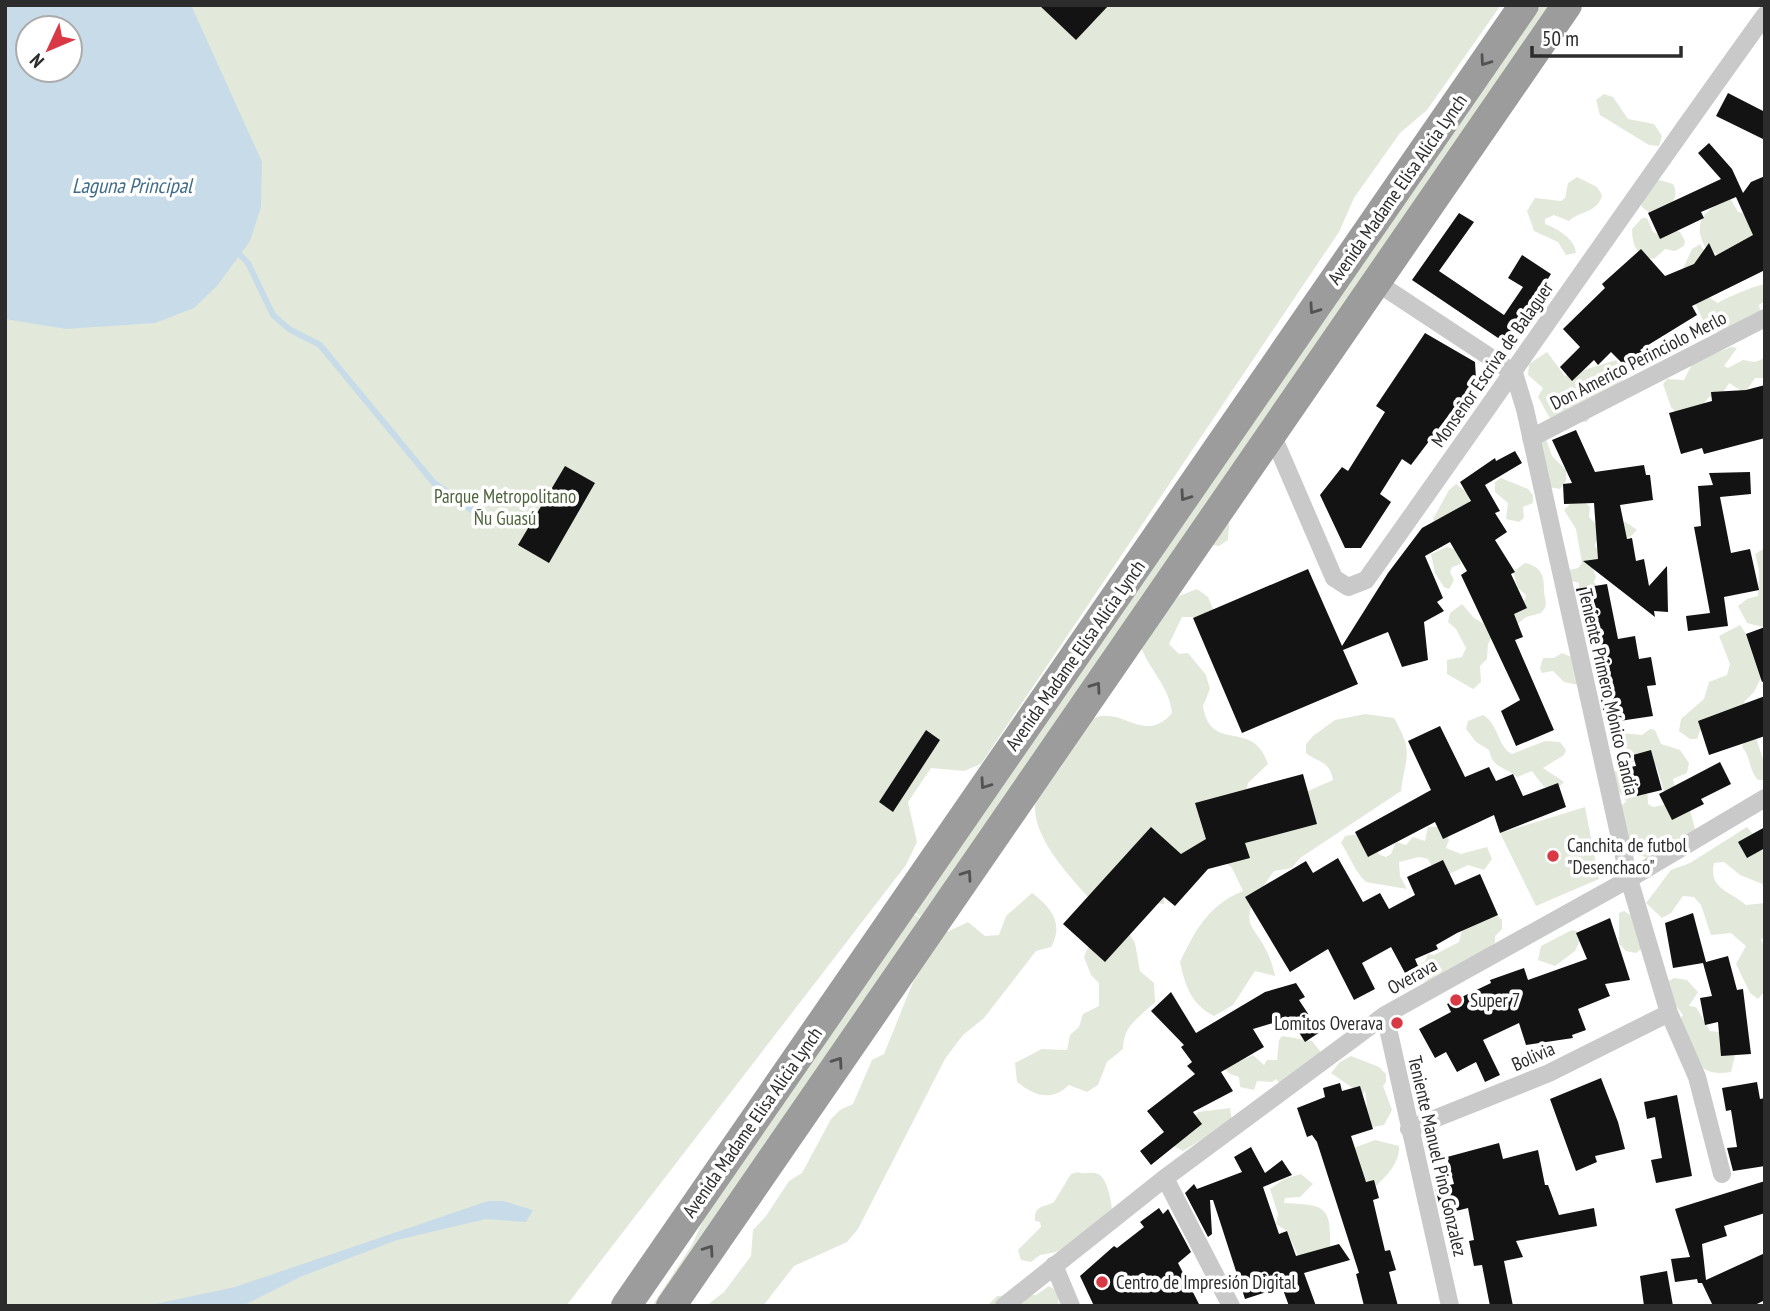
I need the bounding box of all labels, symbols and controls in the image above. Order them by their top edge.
north arrow [14,14,84,84]
scale bar [1532,14,1681,58]
text: 50 m [1542,25,1579,52]
text: N [25,49,49,73]
one-way arrow [1481,53,1493,66]
street label: Avenida Madame Elisa Alicia Lynch [1322,89,1472,289]
water label: Laguna Principal [72,172,194,199]
street label: Monseñor Escriva de Balaguer [1426,276,1559,451]
one-way arrow [1310,301,1322,314]
street label: Don Americo Perinciolo Merlo [1546,305,1730,415]
park label: Parque Metropolitano Ñu Guasú [434,484,576,530]
one-way arrow [1181,488,1193,501]
street label: Avenida Madame Elisa Alicia Lynch [1000,555,1150,755]
street label: Teniente Primero Mónico Candia [1574,587,1644,797]
one-way arrow [1088,682,1101,695]
one-way arrow [981,776,993,789]
place label: Canchita de futbol "Desenchaco" [1567,833,1687,879]
marker: Canchita de futbol "Desenchaco" [1545,848,1561,864]
one-way arrow [959,870,972,883]
street label: Overava [1383,953,1441,999]
place label: Super 7 [1470,988,1520,1012]
marker: Super 7 [1448,992,1464,1008]
place label: Lomitos Overava [1274,1011,1383,1035]
marker: Lomitos Overava [1389,1015,1405,1031]
street label: Avenida Madame Elisa Alicia Lynch [677,1022,827,1222]
street label: Bolivia [1508,1036,1558,1076]
street label: Teniente Manuel Pino Gonzalez [1403,1053,1473,1259]
one-way arrow [830,1057,843,1070]
one-way arrow [701,1244,714,1257]
place label: Centro de Impresión Digital [1116,1270,1297,1294]
marker: Centro de Impresión Digital [1094,1274,1110,1290]

